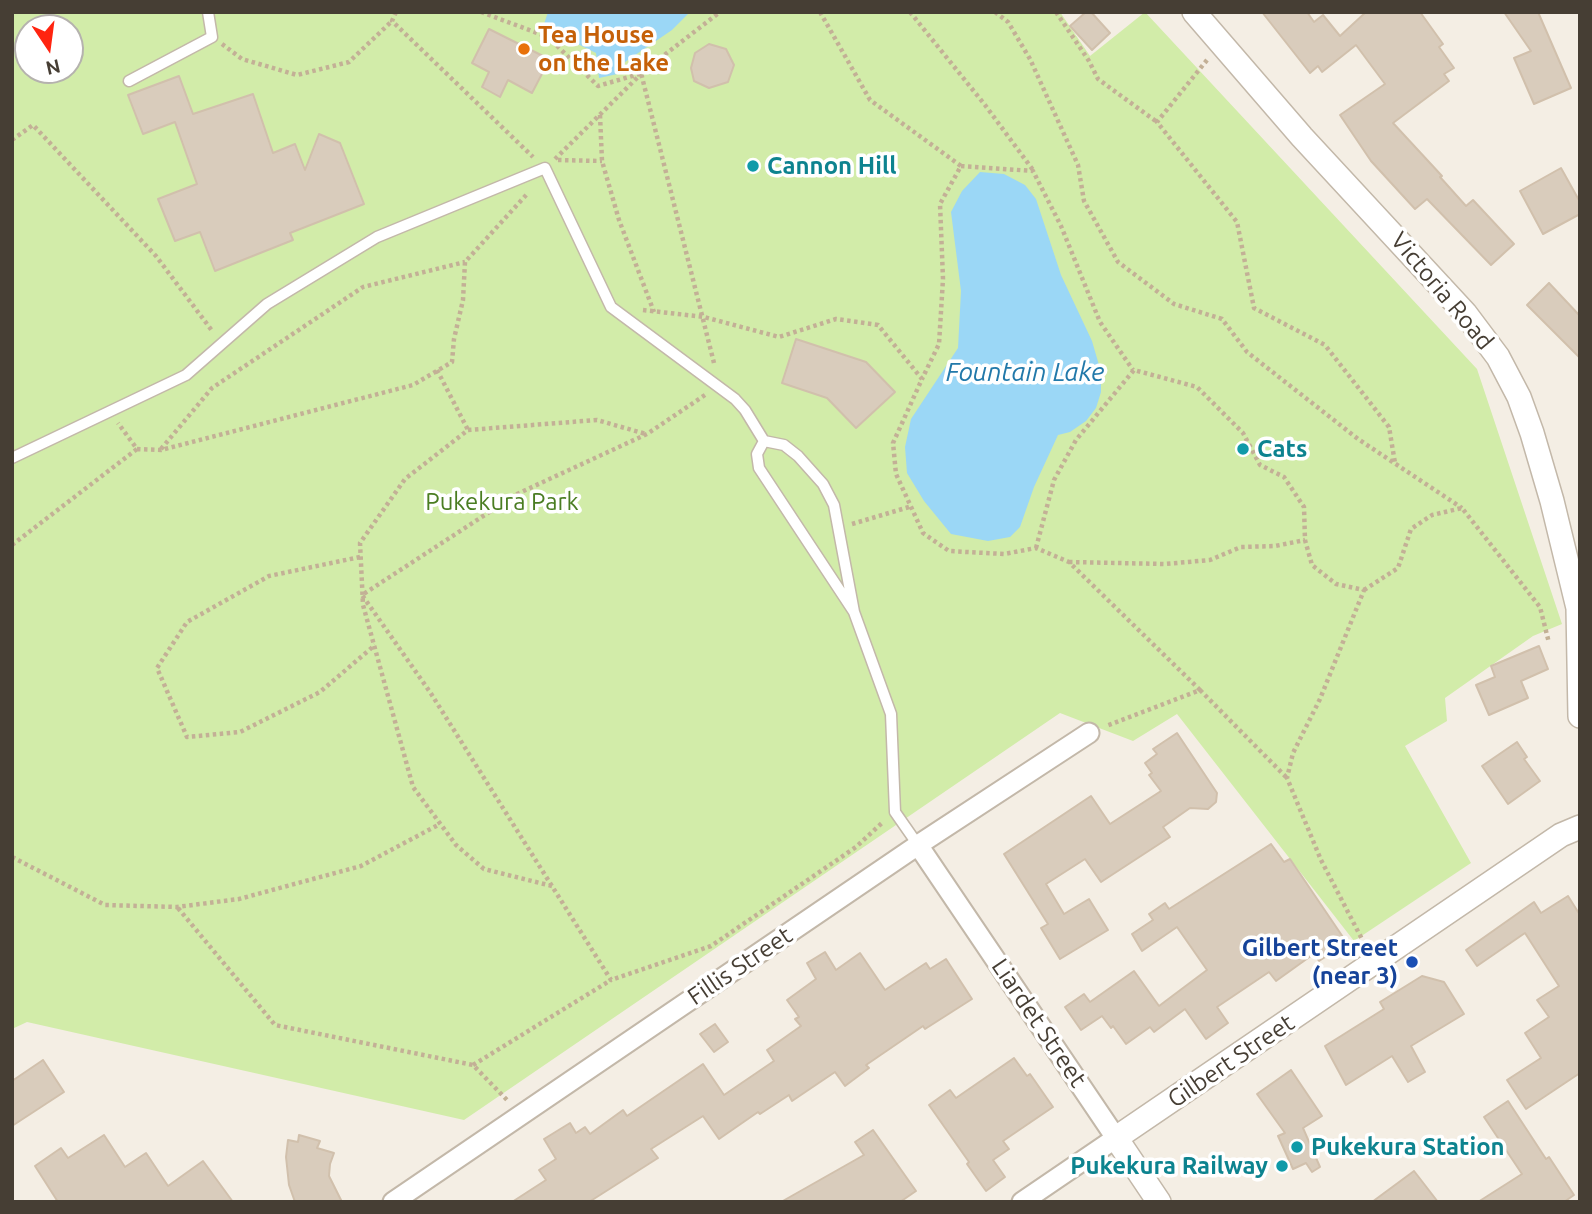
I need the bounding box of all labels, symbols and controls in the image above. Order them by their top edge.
north arrow [14,14,84,84]
place label: Tea House on the Lake [538,21,669,77]
marker: Tea House on the Lake [516,41,532,57]
text: N [44,55,63,80]
place label: Cannon Hill [767,152,896,180]
marker: Cannon Hill [745,158,761,174]
street label: Victoria Road [1385,226,1499,356]
water label: Fountain Lake [946,356,1104,388]
place label: Cats [1257,435,1307,463]
marker: Cats [1235,441,1251,457]
park label: Pukekura Park [425,488,579,516]
street label: Fillis Street [682,921,798,1011]
place label: Gilbert Street (near 3) [1242,934,1398,990]
street label: Liardet Street [985,953,1093,1093]
marker: Gilbert Street (near 3) [1404,954,1420,970]
street label: Gilbert Street [1162,1008,1300,1114]
place label: Pukekura Station [1311,1133,1505,1161]
marker: Pukekura Station [1289,1139,1305,1155]
place label: Pukekura Railway [1070,1152,1268,1180]
marker: Pukekura Railway [1274,1158,1290,1174]

